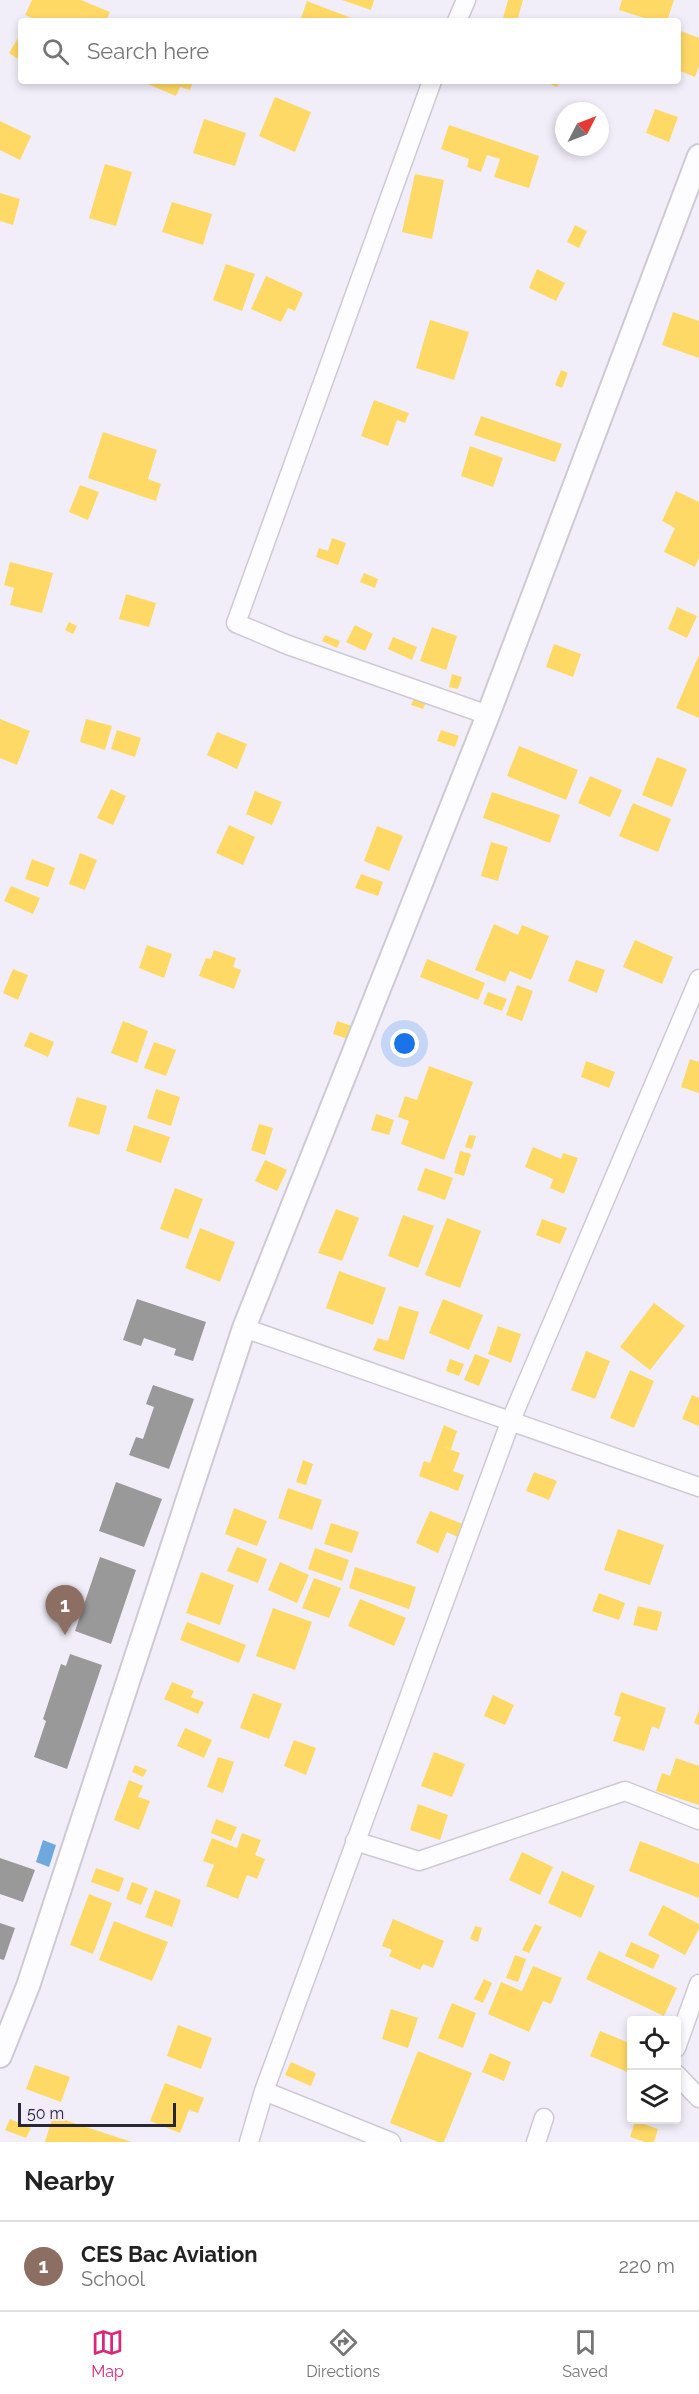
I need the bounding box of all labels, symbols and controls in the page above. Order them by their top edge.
search box [18,18,681,84]
icon: search [39,35,72,68]
text: Search here [87,38,209,64]
north arrow [555,102,609,156]
your location [390,1029,419,1058]
pin: 1 [46,1586,84,1635]
map controls [627,2016,681,2124]
button: locate [627,2016,681,2070]
button: layers [627,2070,681,2124]
scale bar [18,2100,176,2128]
text: 50 m [27,2104,64,2123]
text: Nearby [24,2166,114,2196]
text: CES Bac Aviation [81,2241,258,2267]
text: 1 [39,2254,48,2278]
text: 220 m [618,2254,675,2278]
text: School [81,2267,145,2291]
tab: Map [91,2326,124,2381]
tab: Directions [306,2326,380,2381]
tab: Saved [562,2326,608,2381]

